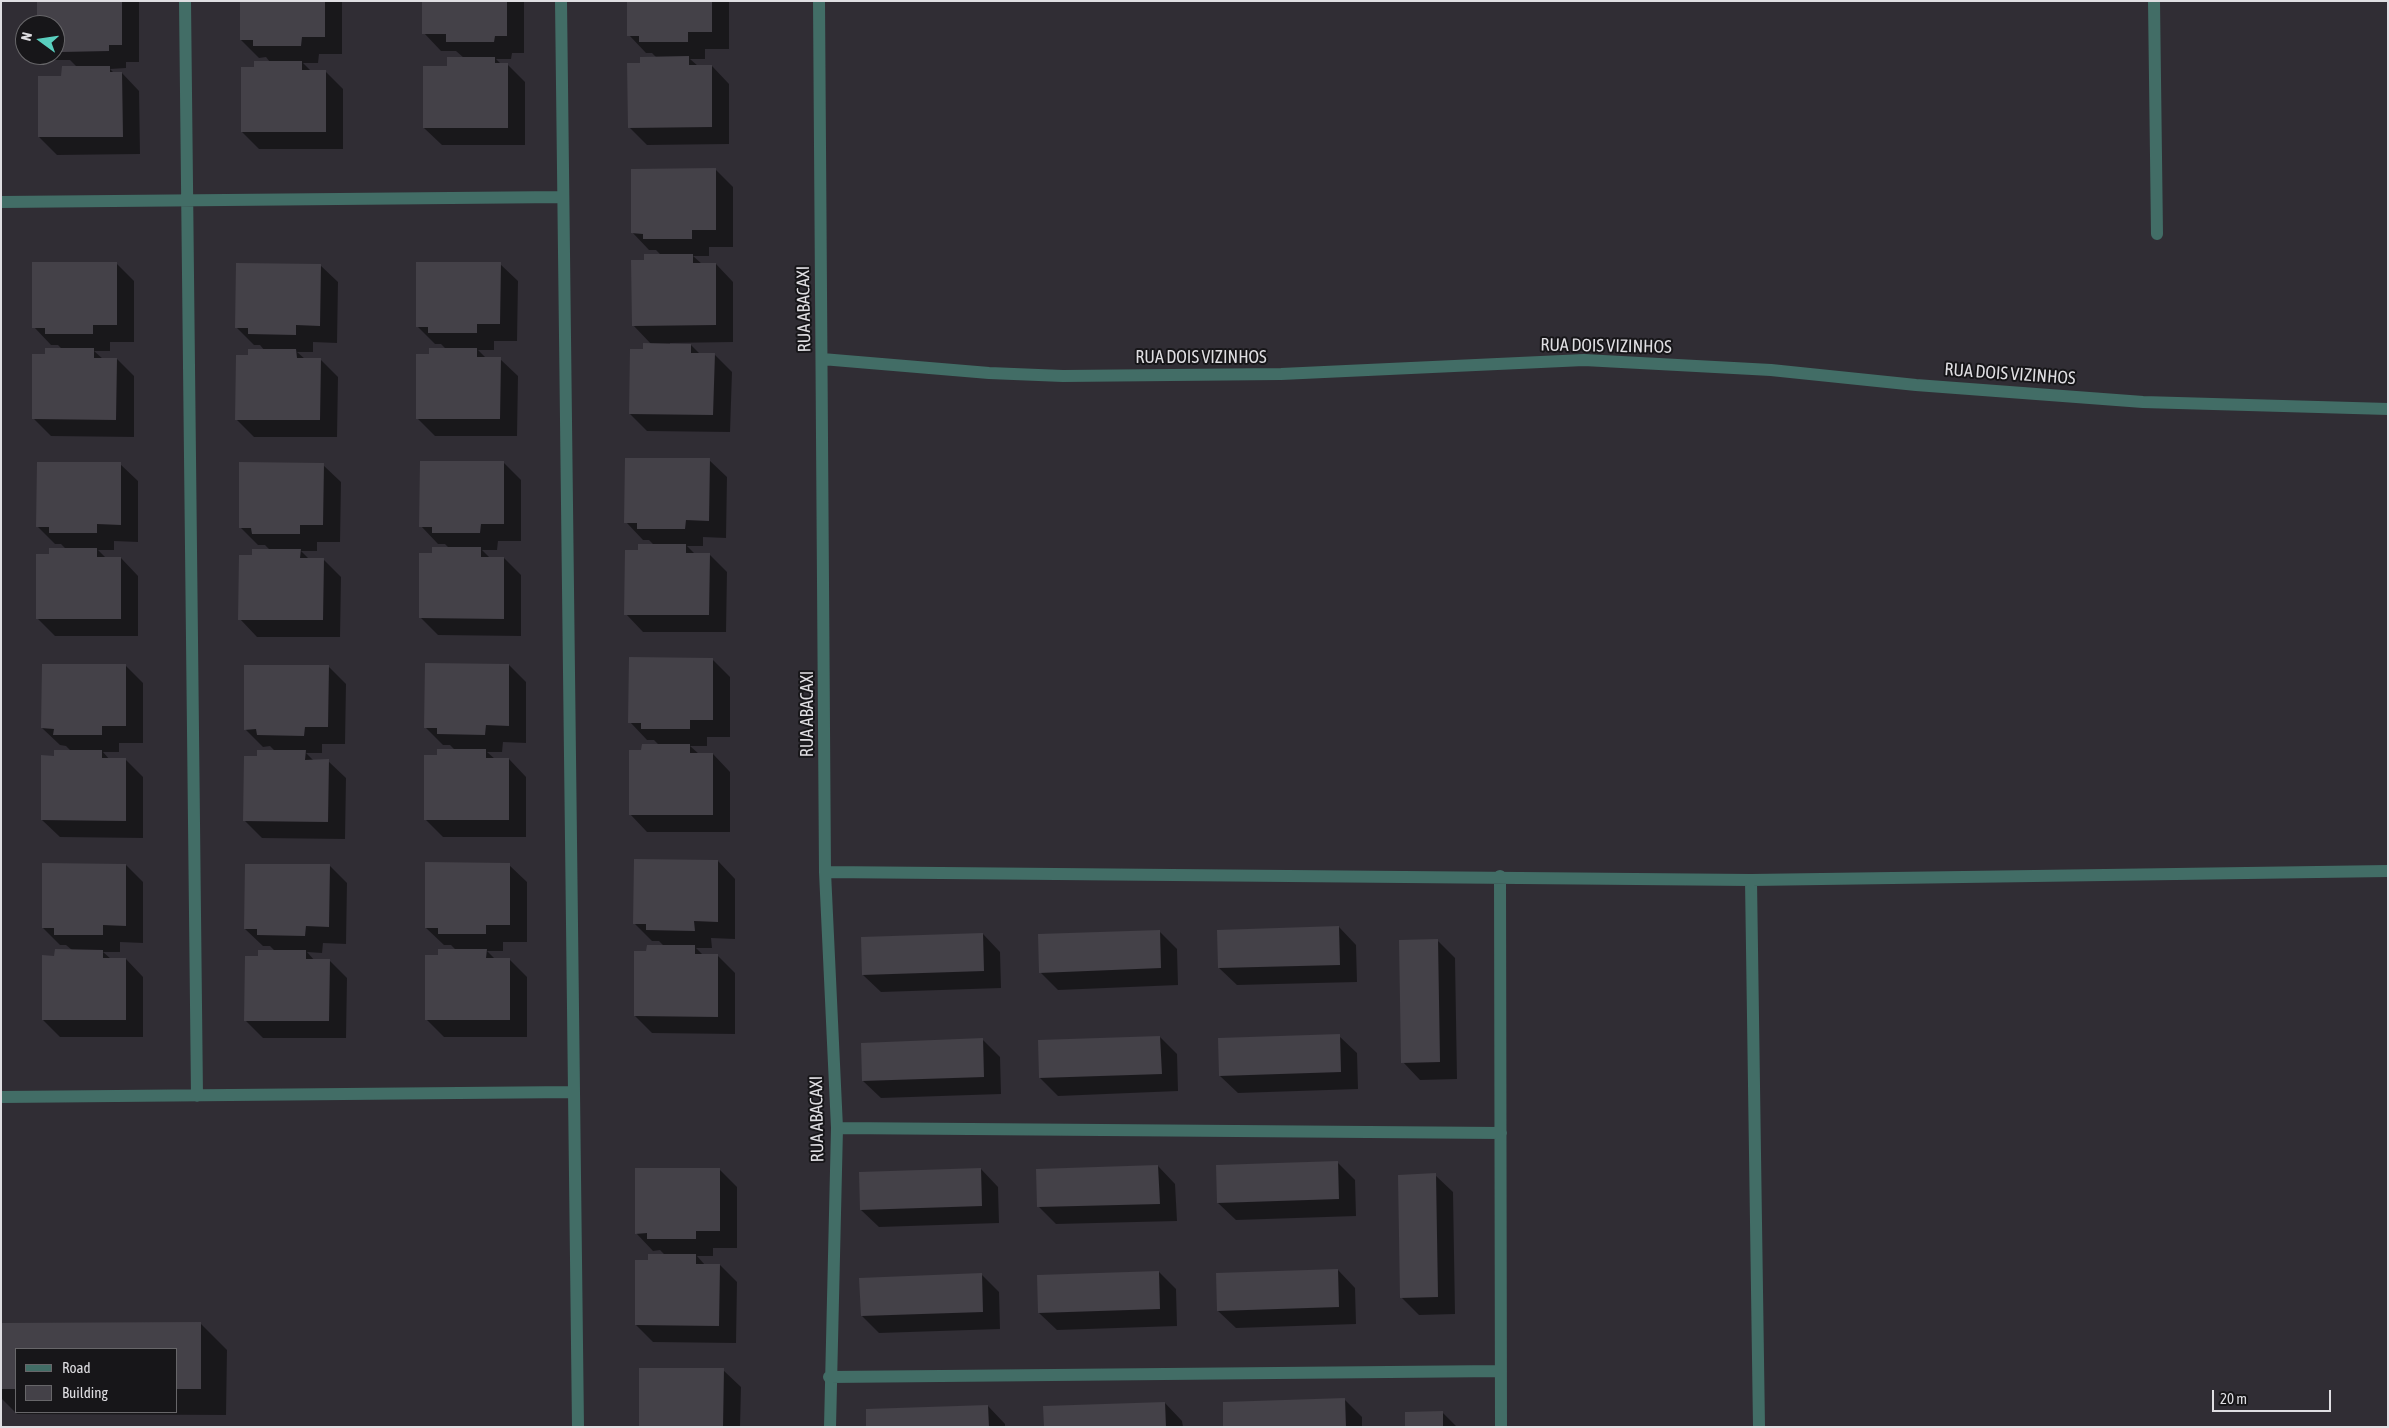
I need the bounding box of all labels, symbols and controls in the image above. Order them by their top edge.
north arrow [15,15,65,65]
text: N [18,31,35,43]
street label: RUA ABACAXI [792,265,816,353]
street label: RUA DOIS VIZINHOS [1540,334,1672,358]
street label: RUA DOIS VIZINHOS [1135,346,1267,368]
street label: RUA DOIS VIZINHOS [1944,359,2076,389]
street label: RUA ABACAXI [796,671,818,757]
street label: RUA ABACAXI [805,1075,829,1163]
legend [15,1348,178,1413]
text: Road [62,1359,91,1376]
scale bar [2214,1380,2333,1412]
text: Building [62,1384,108,1401]
text: 20 m [2220,1390,2247,1407]

